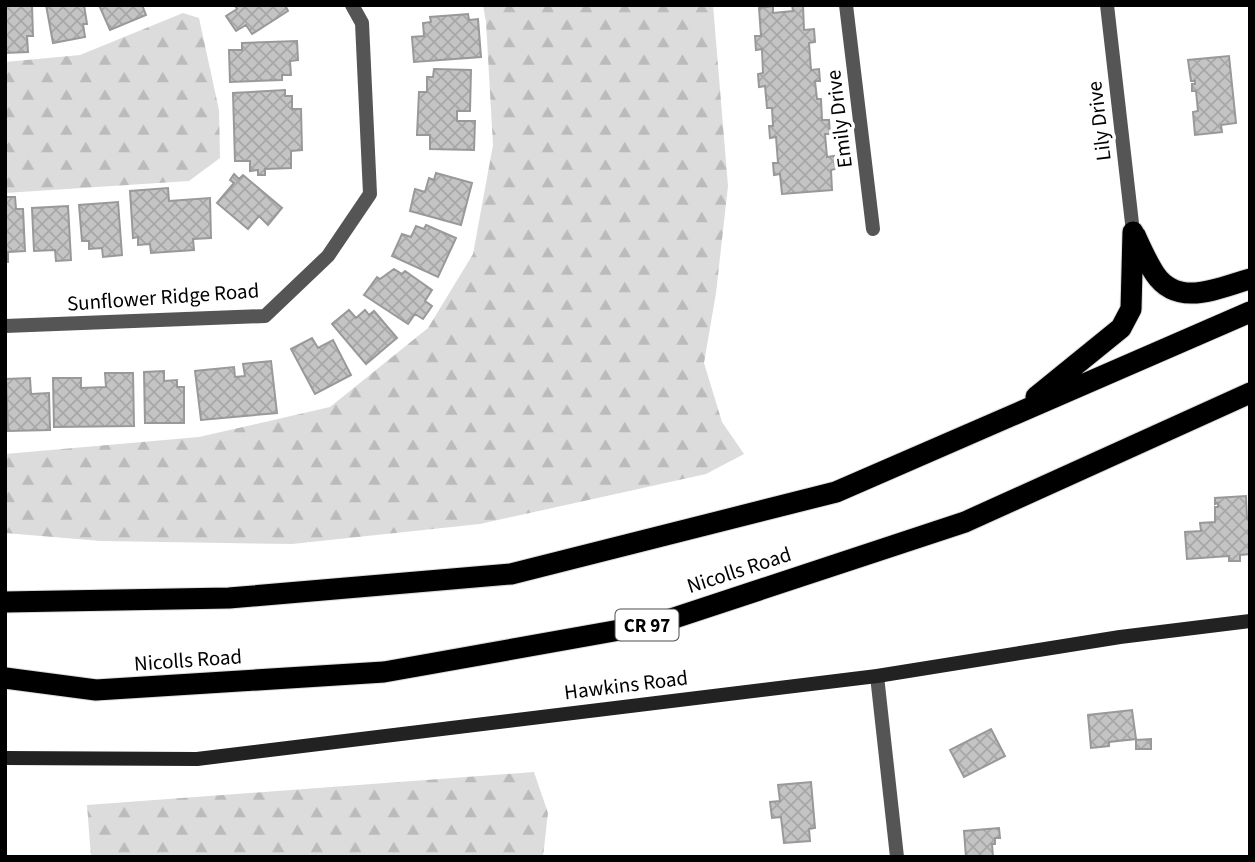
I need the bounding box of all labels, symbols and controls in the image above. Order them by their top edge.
street label: Emily Drive [818,68,860,170]
street label: Lily Drive [1079,79,1119,163]
street label: Sunflower Ridge Road [66,275,260,319]
street label: Nicolls Road [683,539,795,601]
road number: CR 97 [616,610,678,640]
street label: Nicolls Road [133,641,243,679]
street label: Hawkins Road [562,663,690,707]

